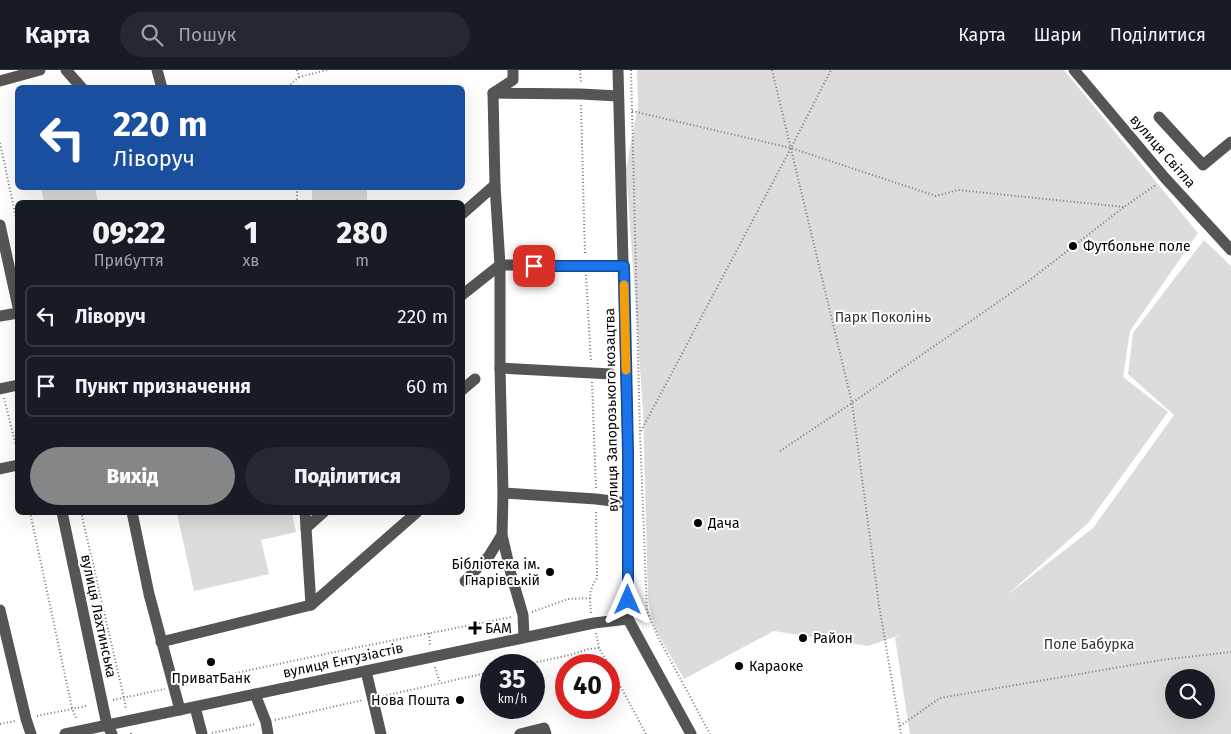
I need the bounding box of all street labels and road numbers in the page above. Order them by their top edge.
street label: вулиця Світла [1126,111,1199,191]
street label: вулиця Запорозького козацтва [601,308,622,512]
street label: вулиця Лахтинська [77,553,120,679]
street label: вулиця Ентузіастів [281,639,405,682]

